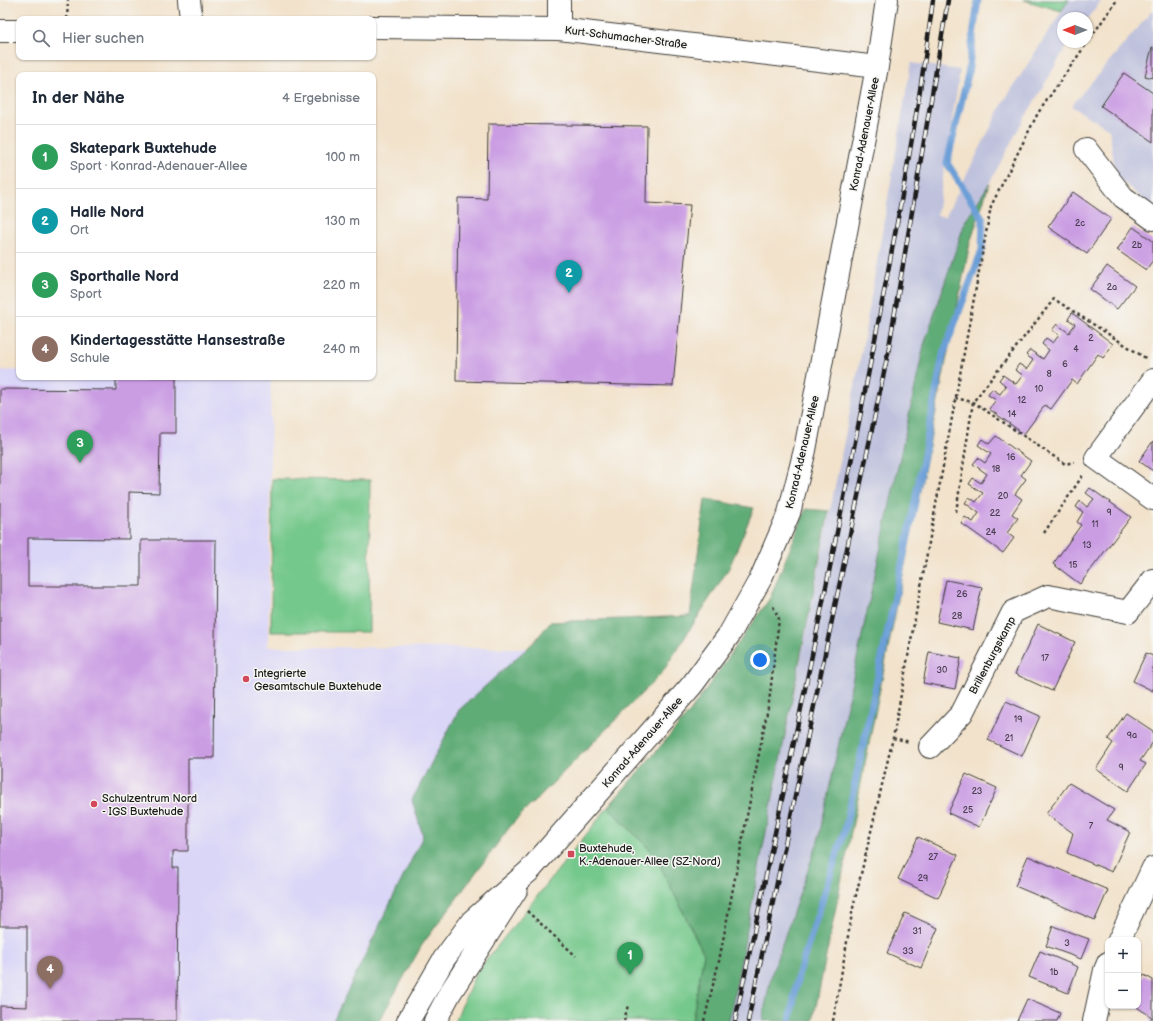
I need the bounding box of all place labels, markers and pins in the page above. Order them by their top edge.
pin: 2 [556,260,582,293]
pin: 3 [67,430,93,463]
place label: Integrierte Gesamtschule Buxtehude [254,667,382,693]
marker: Integrierte Gesamtschule Buxtehude [241,674,251,684]
place label: Schulzentrum Nord - IGS Buxtehude [102,792,197,818]
marker: Schulzentrum Nord - IGS Buxtehude [89,799,99,809]
place label: Buxtehude, K.-Adenauer-Allee (SZ-Nord) [579,842,721,868]
marker: Buxtehude, K.-Adenauer-Allee (SZ-Nord) [566,849,576,859]
pin: 1 [617,942,643,975]
pin: 4 [37,956,63,989]

